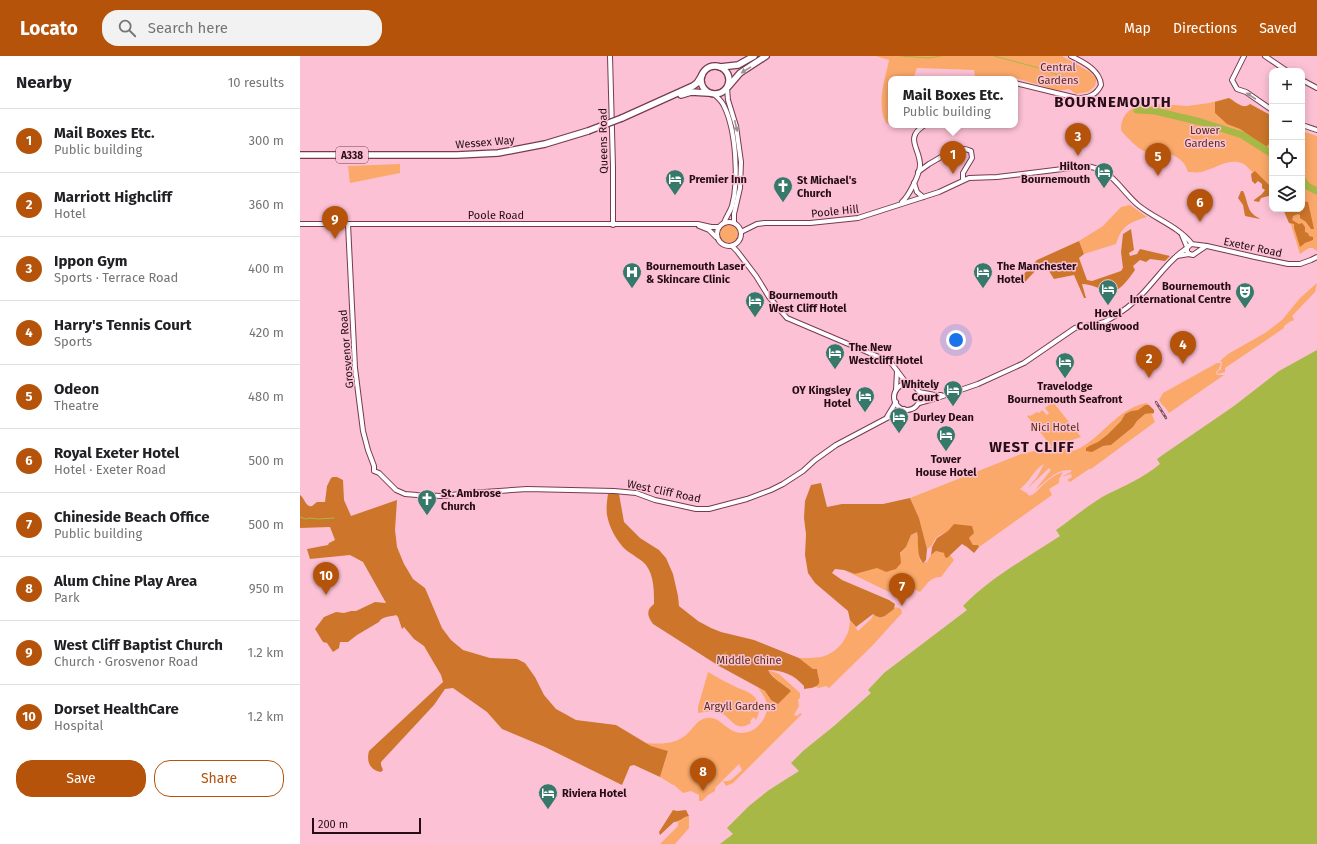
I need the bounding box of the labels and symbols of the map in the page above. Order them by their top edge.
park label: Central Gardens [1038,61,1079,87]
one-way arrow [741,66,751,74]
one-way arrow [1246,92,1256,100]
district label: BOURNEMOUTH [1054,93,1172,111]
street label: Queens Road [596,108,611,174]
one-way arrow [733,120,739,132]
pin: 3 [1065,123,1091,156]
park label: Lower Gardens [1185,124,1226,150]
street label: Wessex Way [455,133,516,152]
pin: 1 [940,141,966,174]
pin: 5 [1145,143,1171,176]
road number: A338 [336,147,368,163]
place label: Hilton Bournemouth [1021,160,1090,186]
hotel icon: Hilton Bournemouth [1093,161,1115,189]
hotel icon: Premier Inn [664,168,686,196]
place label: Premier Inn [689,173,747,186]
place label: St Michael's Church [797,174,857,200]
church icon: St Michael's Church [772,175,794,203]
pin: 6 [1187,189,1213,222]
street label: Poole Hill [810,203,860,220]
pin: 9 [322,206,348,239]
street label: Poole Road [468,209,524,222]
street label: Exeter Road [1222,235,1283,260]
place label: Bournemouth Laser & Skincare Clinic [646,260,745,286]
place label: The Manchester Hotel [997,260,1077,286]
hospital icon: Bournemouth Laser & Skincare Clinic [621,261,643,289]
hotel icon: The Manchester Hotel [972,261,994,289]
hotel icon: Hotel Collingwood [1097,278,1119,306]
place label: Bournemouth International Centre [1130,280,1231,306]
theatre icon: Bournemouth International Centre [1234,281,1256,309]
place label: Bournemouth West Cliff Hotel [769,289,847,315]
hotel icon: Bournemouth West Cliff Hotel [744,290,766,318]
place label: Hotel Collingwood [1077,307,1139,333]
street label: Grosvenor Road [337,309,356,389]
your location [946,330,966,350]
pin: 4 [1170,331,1196,364]
place label: The New Westcliff Hotel [849,341,924,367]
hotel icon: The New Westcliff Hotel [824,342,846,370]
pin: 2 [1136,345,1162,378]
hotel icon: Travelodge Bournemouth Seafront [1054,351,1076,379]
place label: Whitely Court [901,378,940,404]
hotel icon: Whitely Court [942,379,964,407]
place label: Travelodge Bournemouth Seafront [1008,380,1123,406]
place label: OY Kingsley Hotel [792,384,852,410]
hotel icon: OY Kingsley Hotel [854,385,876,413]
hotel icon: Durley Dean [888,406,910,434]
place label: Durley Dean [913,411,974,424]
park label: Nici Hotel [1031,421,1079,434]
hotel icon: Tower House Hotel [935,424,957,452]
district label: WEST CLIFF [989,438,1075,456]
place label: Tower House Hotel [915,453,977,479]
street label: West Cliff Road [626,477,702,506]
place label: St. Ambrose Church [441,487,501,513]
church icon: St. Ambrose Church [416,488,438,516]
pin: 10 [313,562,339,595]
pin: 7 [889,573,915,606]
park label: Middle Chine [717,654,781,667]
park label: Argyll Gardens [704,700,776,713]
pin: 8 [690,758,716,791]
hotel icon: Riviera Hotel [537,782,559,810]
place label: Riviera Hotel [562,787,627,800]
scale bar [312,816,421,835]

